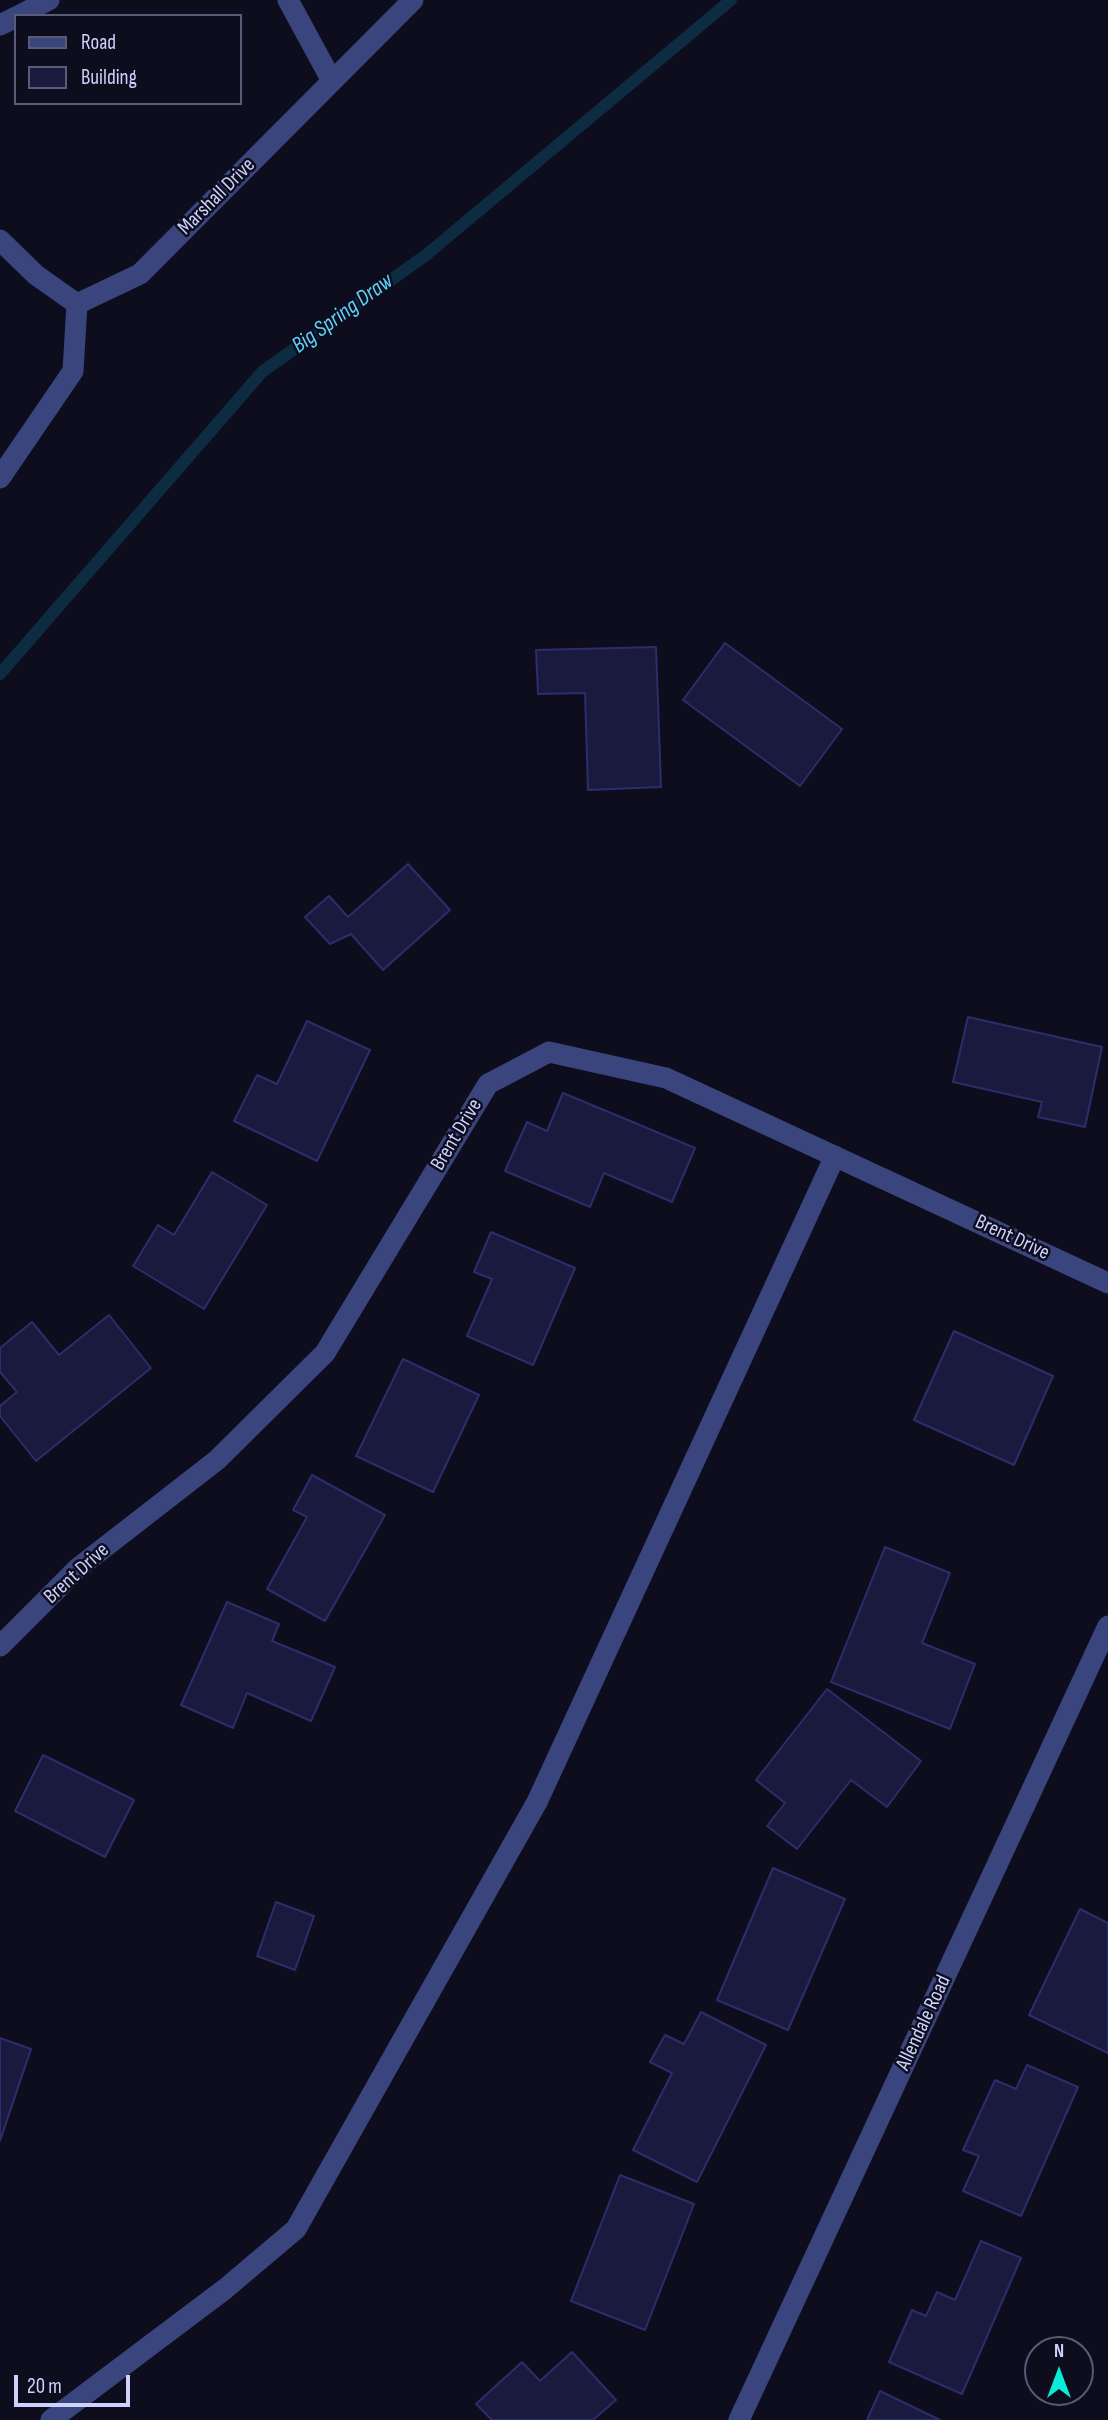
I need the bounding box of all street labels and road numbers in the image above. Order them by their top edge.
street label: Marshall Drive [173,153,261,241]
street label: Brent Drive [426,1095,488,1175]
street label: Brent Drive [971,1210,1053,1266]
street label: Brent Drive [39,1538,115,1610]
street label: Allendale Road [891,1971,957,2075]

